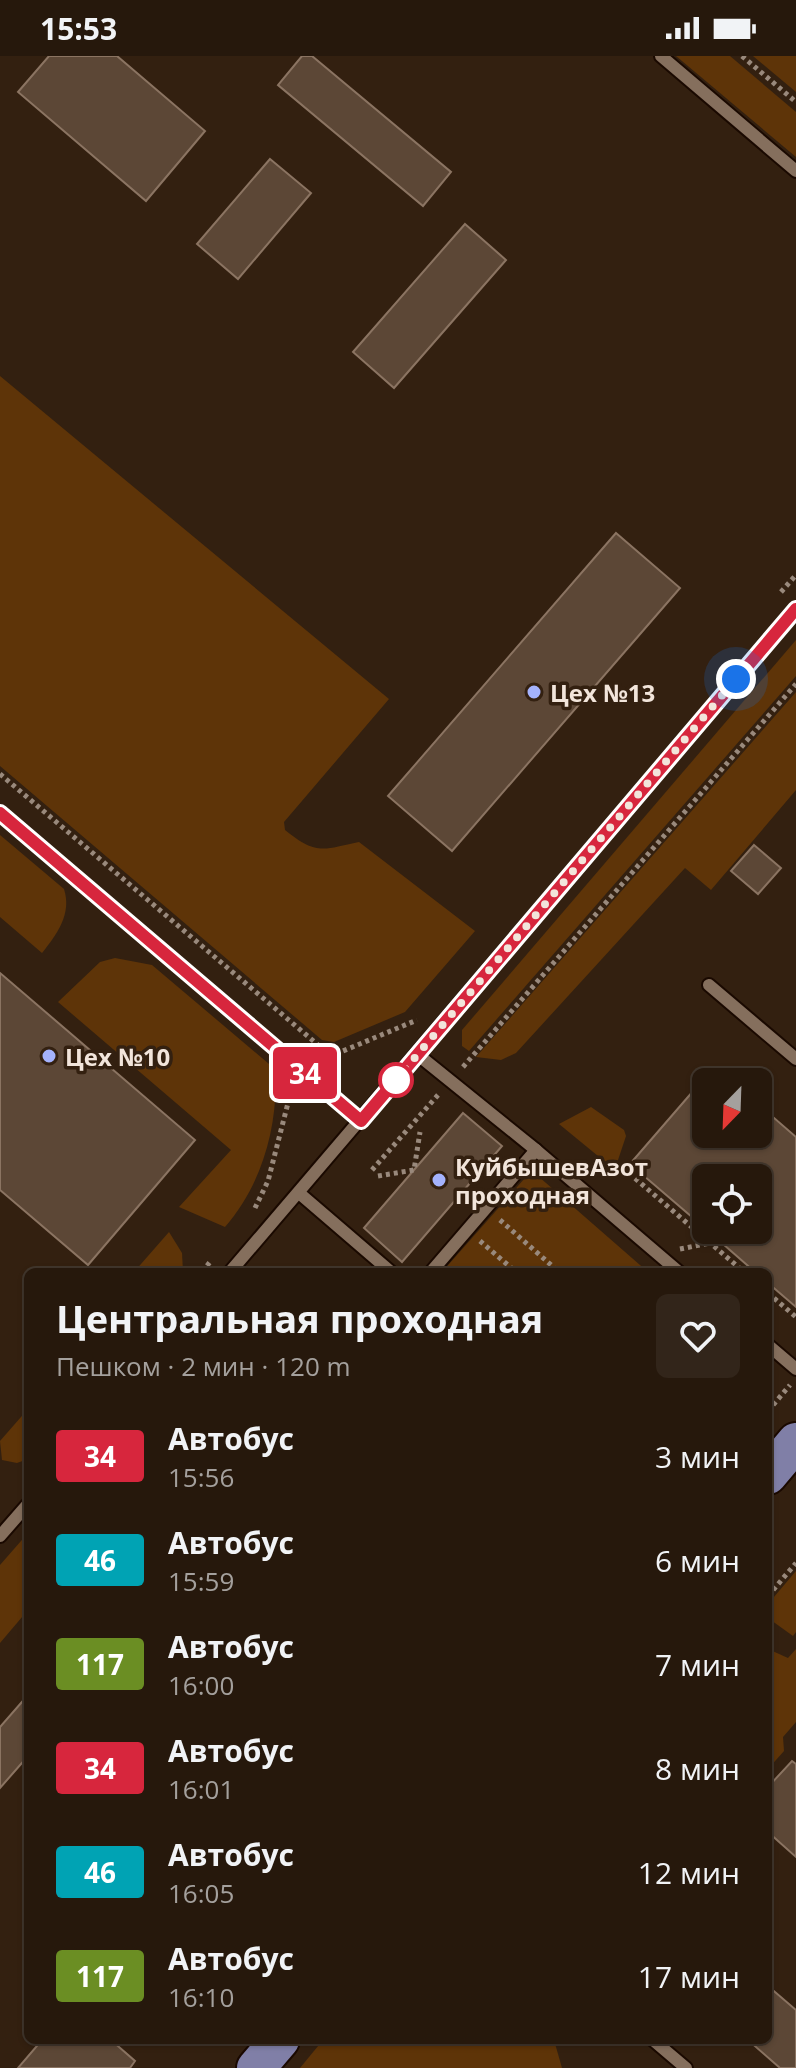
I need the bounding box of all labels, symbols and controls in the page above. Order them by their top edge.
text: 15:53 [40,8,117,49]
your location [716,659,756,699]
place label: Цех №13 [550,676,655,709]
marker: Цех №13 [525,683,543,701]
place label: Цех №10 [65,1040,170,1073]
marker: Цех №10 [40,1047,58,1065]
line badge: 34 [269,1047,341,1099]
text: 34 [289,1054,321,1092]
unlabelled marker [379,1063,413,1097]
north arrow [692,1068,772,1148]
map controls [692,1068,772,1244]
place label: КуйбышевАзот проходная [455,1150,648,1211]
button: locate [692,1164,772,1244]
marker: КуйбышевАзот проходная [430,1171,448,1189]
text: Центральная проходная [56,1292,543,1344]
button: heart [656,1294,740,1378]
text: Пешком · 2 мин · 120 m [56,1348,351,1384]
text: Автобус [168,1418,294,1459]
text: 3 мин [655,1436,740,1477]
text: 34 [84,1437,116,1475]
text: 15:56 [168,1459,234,1495]
text: Автобус [168,1522,294,1563]
text: 6 мин [655,1540,740,1581]
text: 46 [84,1541,116,1579]
text: 15:59 [168,1563,234,1599]
text: Автобус [168,1626,294,1667]
text: 7 мин [655,1644,740,1685]
text: 117 [76,1645,124,1683]
text: 16:00 [168,1667,234,1703]
text: Автобус [168,1730,294,1771]
text: 8 мин [655,1748,740,1789]
text: 34 [84,1749,116,1787]
text: 16:01 [168,1771,234,1807]
text: Автобус [168,1834,294,1875]
text: 12 мин [638,1852,740,1893]
text: 46 [84,1853,116,1891]
text: 16:05 [168,1875,234,1911]
text: Автобус [168,1938,294,1979]
text: 17 мин [638,1956,740,1997]
text: 117 [76,1957,124,1995]
text: 16:10 [168,1979,234,2015]

